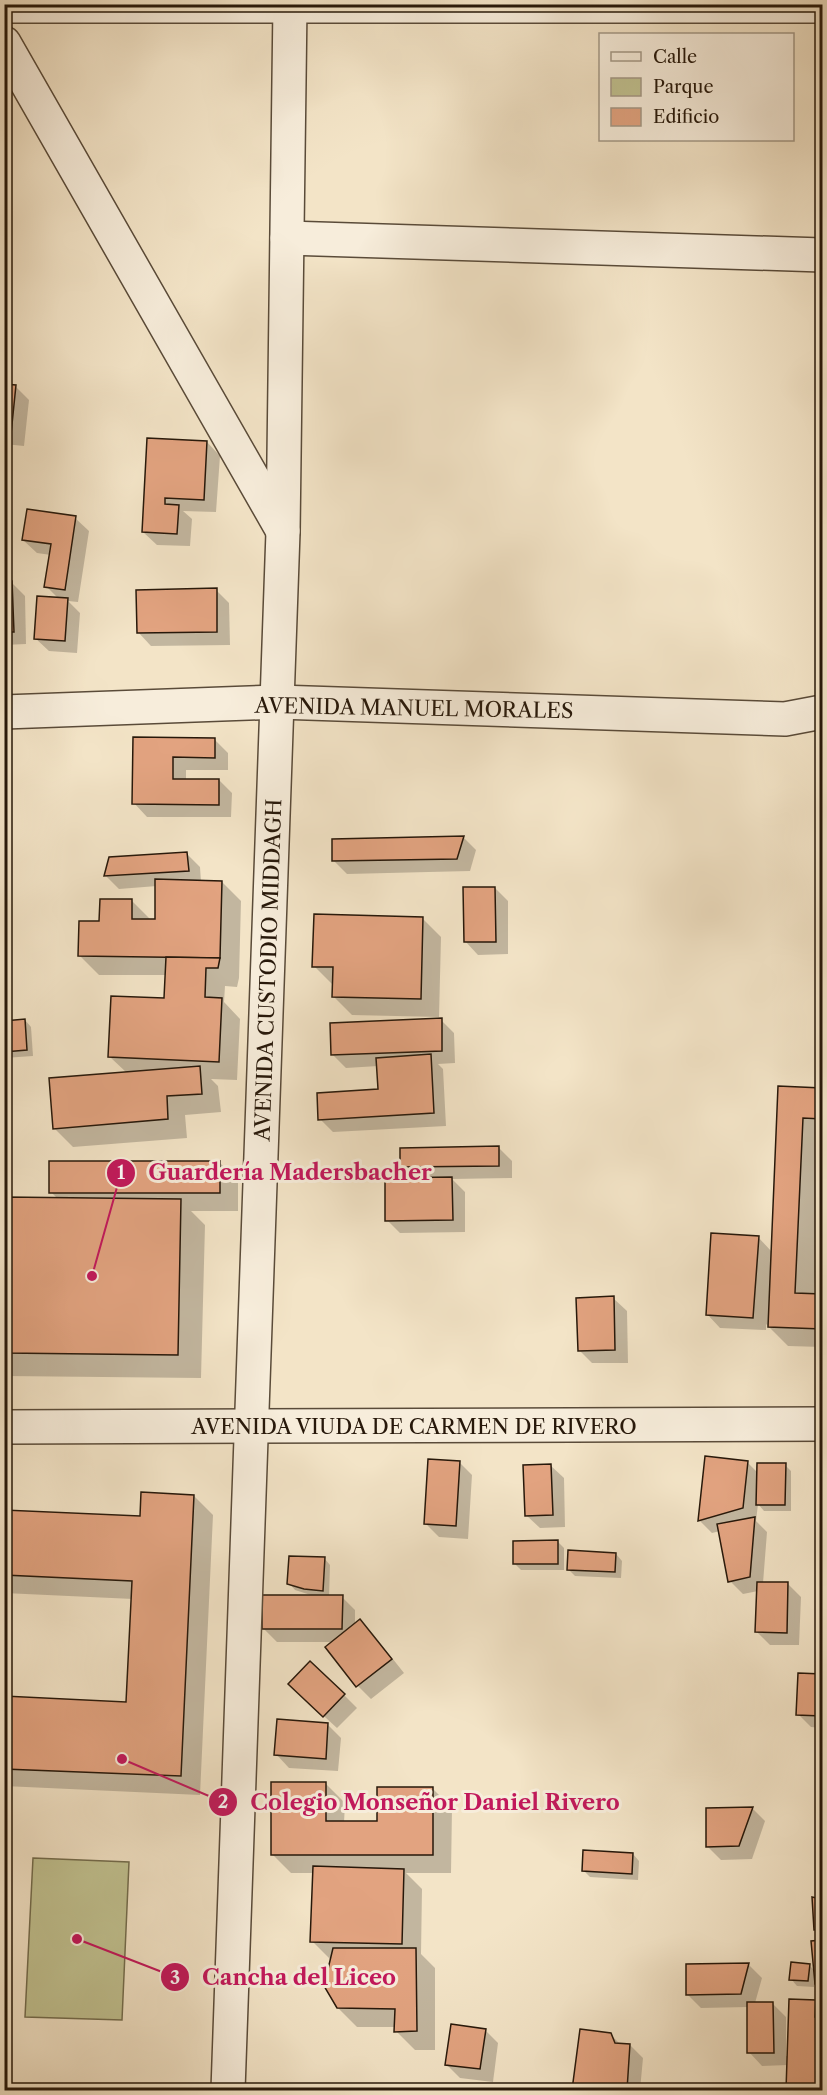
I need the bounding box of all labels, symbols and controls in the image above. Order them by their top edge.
legend [599,33,794,141]
text: Calle [653,46,697,68]
text: Parque [653,76,714,98]
text: Edificio [653,106,719,128]
street label: AVENIDA MANUEL MORALES [253,693,574,723]
street label: AVENIDA CUSTODIO MIDDAGH [249,798,286,1143]
callout: Guardería Madersbacher [106,1153,444,1193]
text: Guardería Madersbacher [148,1159,432,1186]
text: 1 [117,1162,125,1184]
street label: AVENIDA VIUDA DE CARMEN DE RIVERO [190,1414,637,1439]
callout: Colegio Monseñor Daniel Rivero [208,1782,632,1822]
text: Colegio Monseñor Daniel Rivero [250,1789,620,1816]
text: 2 [218,1791,228,1813]
callout: Cancha del Liceo [160,1957,408,1997]
text: Cancha del Liceo [202,1964,396,1991]
text: 3 [170,1967,180,1989]

